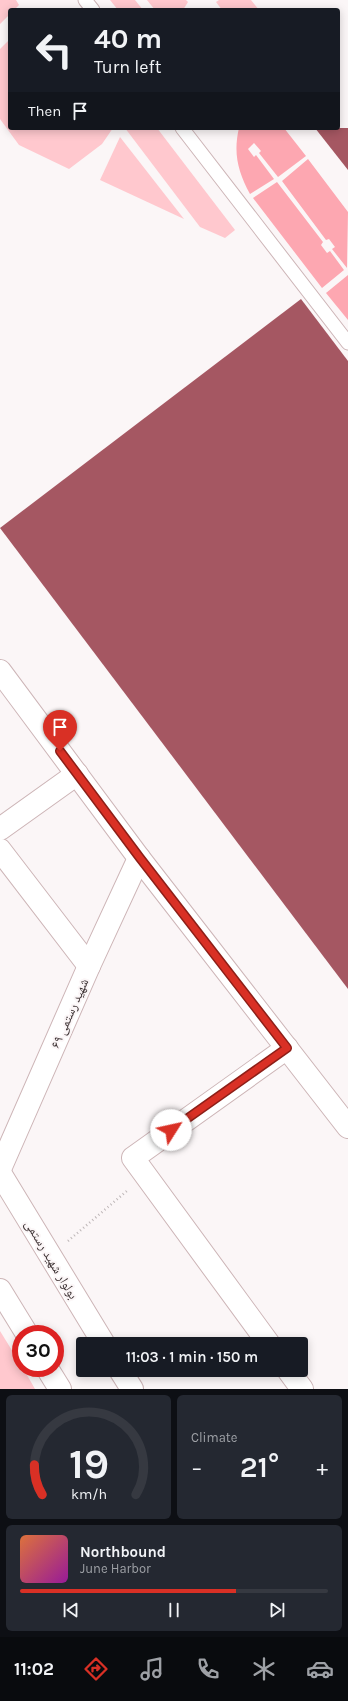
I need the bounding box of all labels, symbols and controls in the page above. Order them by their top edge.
text: 40 m [94,22,162,55]
icon: left [28,24,80,76]
text: Turn left [94,56,162,78]
icon: arrive [69,100,91,122]
text: Then [28,102,61,120]
pin [43,710,77,751]
icon: arrive [49,716,71,738]
street label: شهید رستمی ۶۹ [47,976,92,1051]
position arrow [150,1109,192,1151]
street label: بولوار شهید رستمی [21,1217,81,1302]
speed limit sign: 30 [12,1325,64,1377]
text: 11:03 · 1 min · 150 m [126,1348,258,1366]
text: Climate [191,1430,237,1445]
text: 19 [68,1440,109,1488]
text: 21° [240,1449,279,1485]
text: − [191,1455,203,1481]
text: + [316,1455,328,1481]
text: km/h [70,1486,107,1503]
text: Northbound [80,1543,166,1561]
text: June Harbor [80,1561,151,1576]
icon: previous [60,1599,82,1621]
icon: pause [163,1599,185,1621]
icon: next [266,1599,288,1621]
icon: directions [82,1655,110,1683]
icon: music [138,1655,166,1683]
icon: phone [194,1655,222,1683]
icon: climate [250,1655,278,1683]
icon: car [306,1655,334,1683]
text: 11:02 [14,1658,54,1680]

